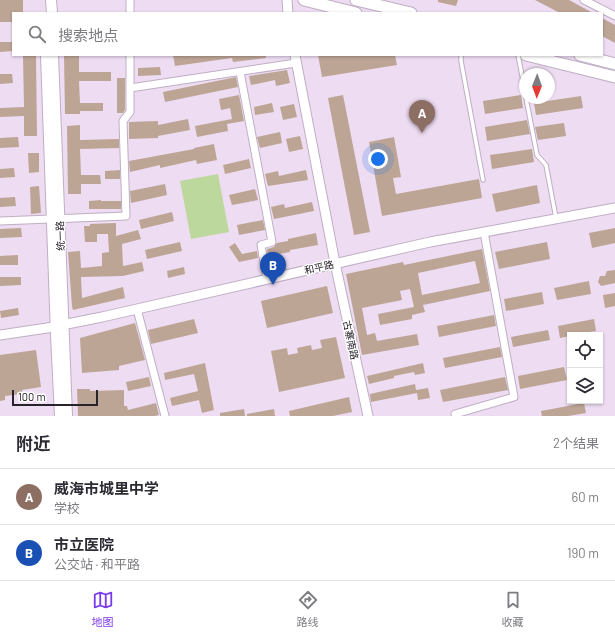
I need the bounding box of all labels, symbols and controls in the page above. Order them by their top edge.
search box [12,12,603,56]
icon: search [26,23,48,45]
text: 搜索地点 [58,26,118,44]
north arrow [519,68,555,104]
pin: A [409,100,435,133]
your location [368,149,388,169]
street label: 统一路 [53,221,67,251]
pin: B [260,252,286,285]
street label: 和平路 [303,258,335,276]
street label: 古寨南路 [341,319,361,361]
map controls [567,332,603,404]
button: locate [567,332,603,368]
button: layers [567,368,603,404]
scale bar [12,388,98,407]
text: 100 m [18,390,46,403]
text: 附近 [16,433,50,453]
text: 2个结果 [553,435,599,451]
text: 威海市城里中学 [54,479,159,497]
text: A [25,489,33,505]
text: 60 m [572,489,599,505]
text: 学校 [54,500,80,516]
text: 市立医院 [54,535,114,553]
text: B [25,545,33,561]
text: 190 m [567,545,599,561]
text: 公交站 · 和平路 [54,556,140,572]
tab: 地图 [92,589,114,629]
tab: 路线 [297,589,319,629]
tab: 收藏 [502,589,524,629]

